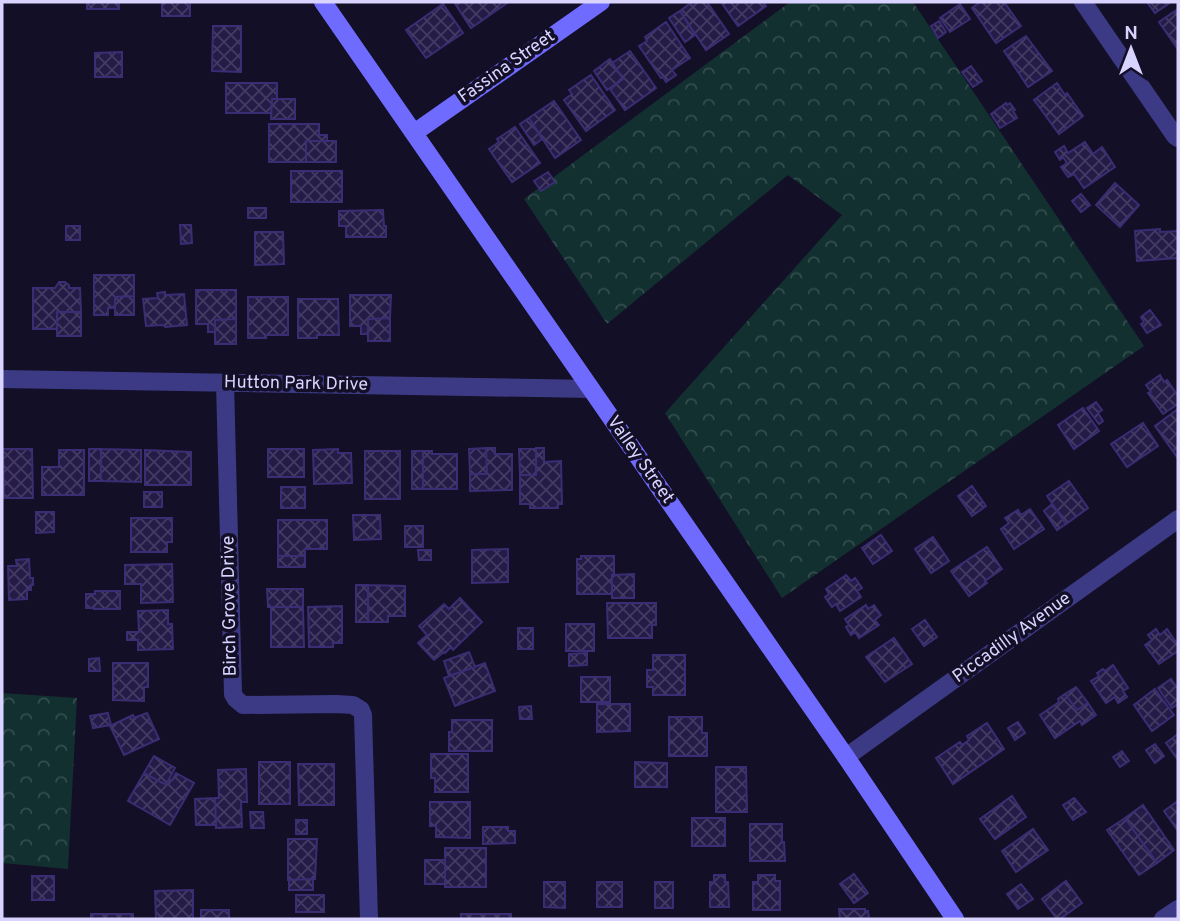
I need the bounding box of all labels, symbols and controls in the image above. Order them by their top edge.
north arrow [1096,14,1166,84]
text: N [1124,22,1138,46]
street label: Fassina Street [454,25,560,109]
street label: Hutton Park Drive [224,371,368,397]
street label: Valley Street [601,412,679,508]
street label: Birch Grove Drive [217,535,243,677]
street label: Piccadilly Avenue [948,587,1076,689]

